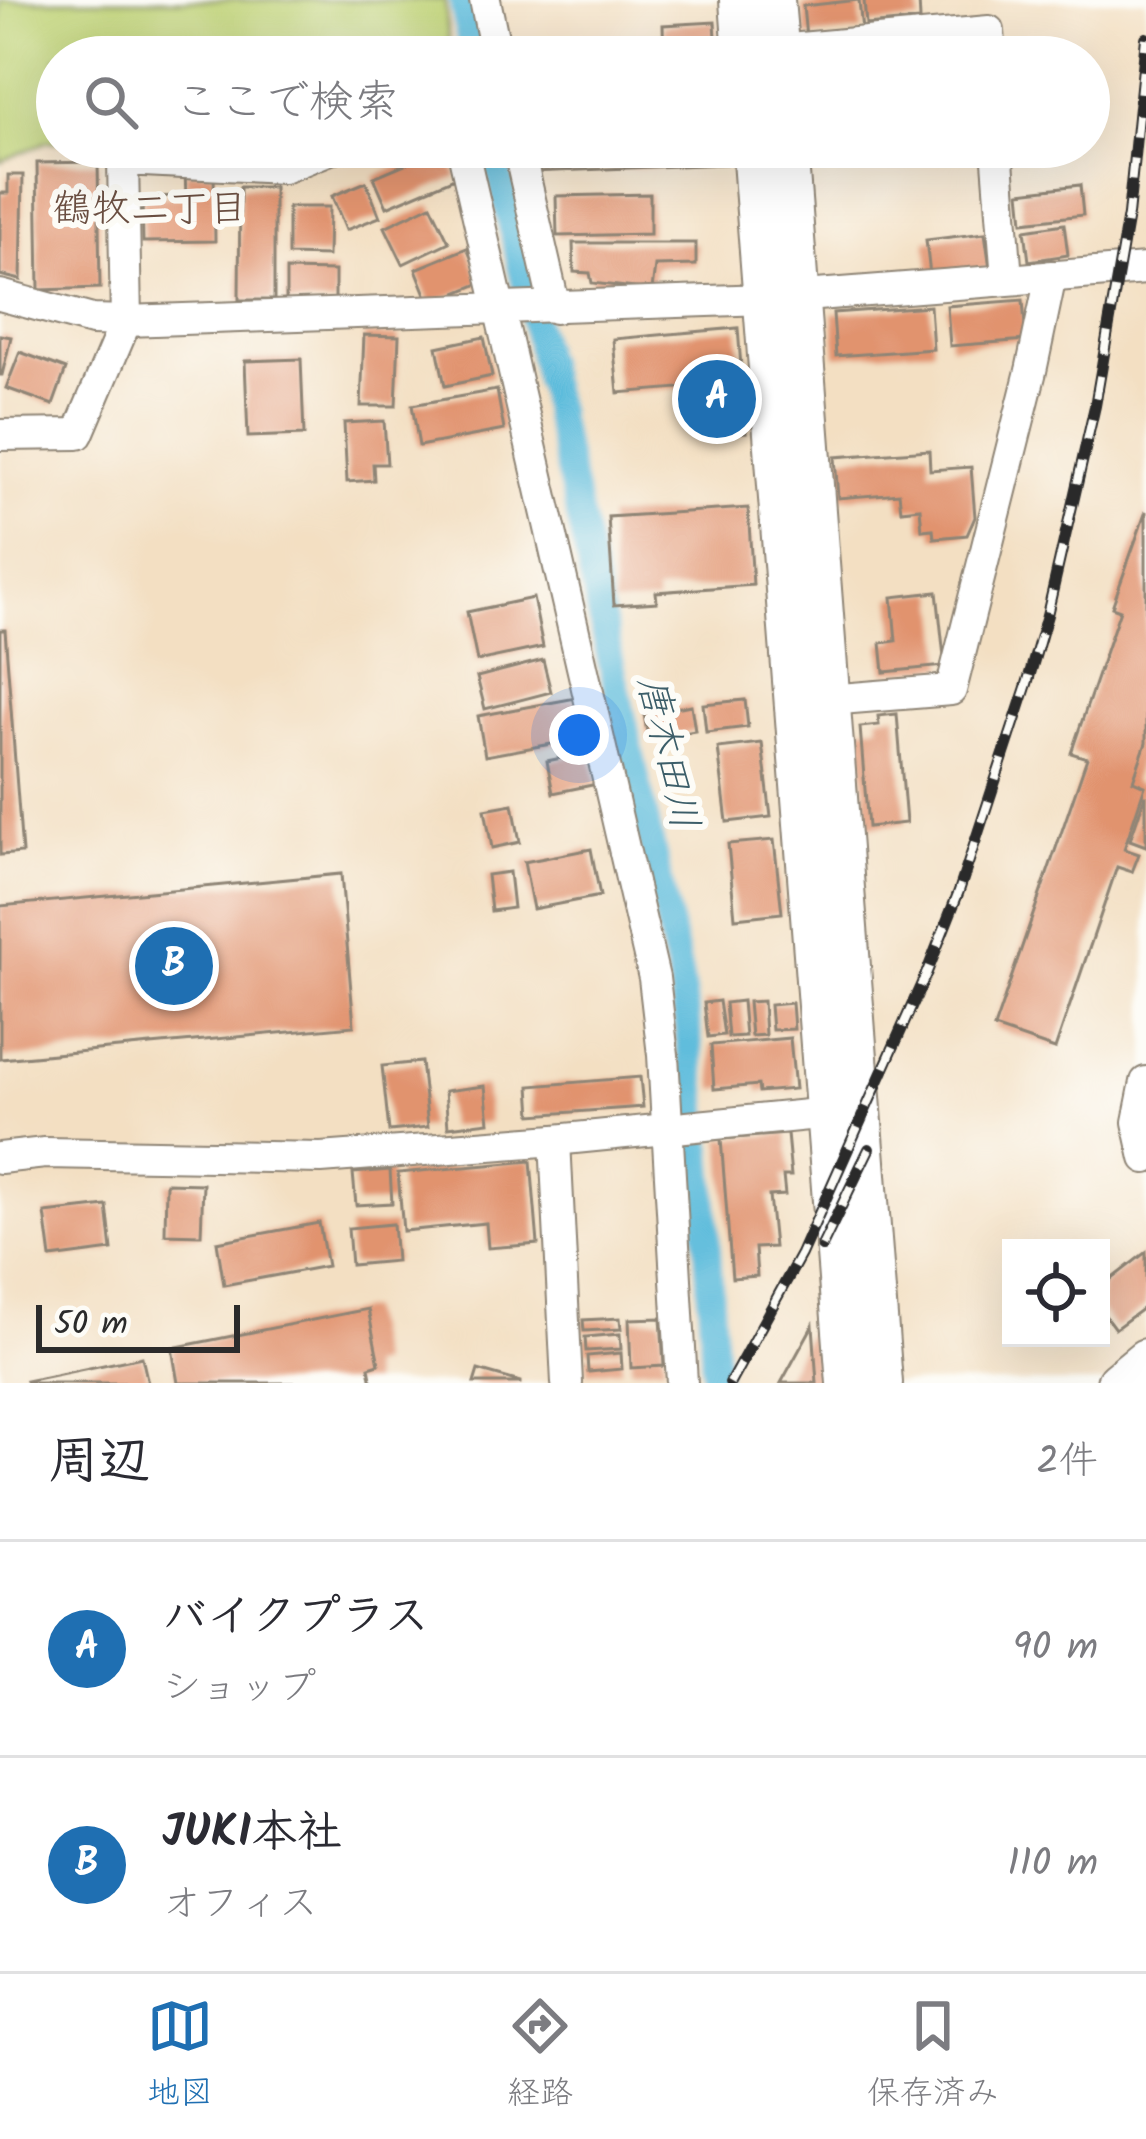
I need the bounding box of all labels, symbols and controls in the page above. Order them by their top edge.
search box [36,36,1110,168]
text: ここで検索 [174,68,399,140]
icon: search [78,69,144,135]
district label: 鶴牧二丁目 [52,180,248,242]
pin: A [678,354,756,444]
water label: 唐木田川 [618,670,714,836]
your location [549,705,609,765]
pin: B [135,921,213,1011]
map controls [1002,1239,1110,1347]
button: locate [1002,1239,1110,1347]
scale bar [36,1299,240,1352]
text: 50 m [54,1299,128,1352]
text: 周辺 [48,1423,150,1504]
text: 2件 [1036,1432,1098,1494]
text: バイクプラス [162,1582,429,1654]
text: A [75,1618,99,1680]
text: 90 m [1013,1618,1098,1680]
text: ショップ [162,1658,316,1720]
text: JUKI本社 [162,1798,342,1870]
text: B [75,1834,99,1896]
text: 110 m [1007,1834,1098,1896]
text: オフィス [162,1874,318,1936]
tab: 地図 [147,1993,213,2121]
tab: 経路 [507,1993,573,2121]
tab: 保存済み [867,1993,999,2121]

